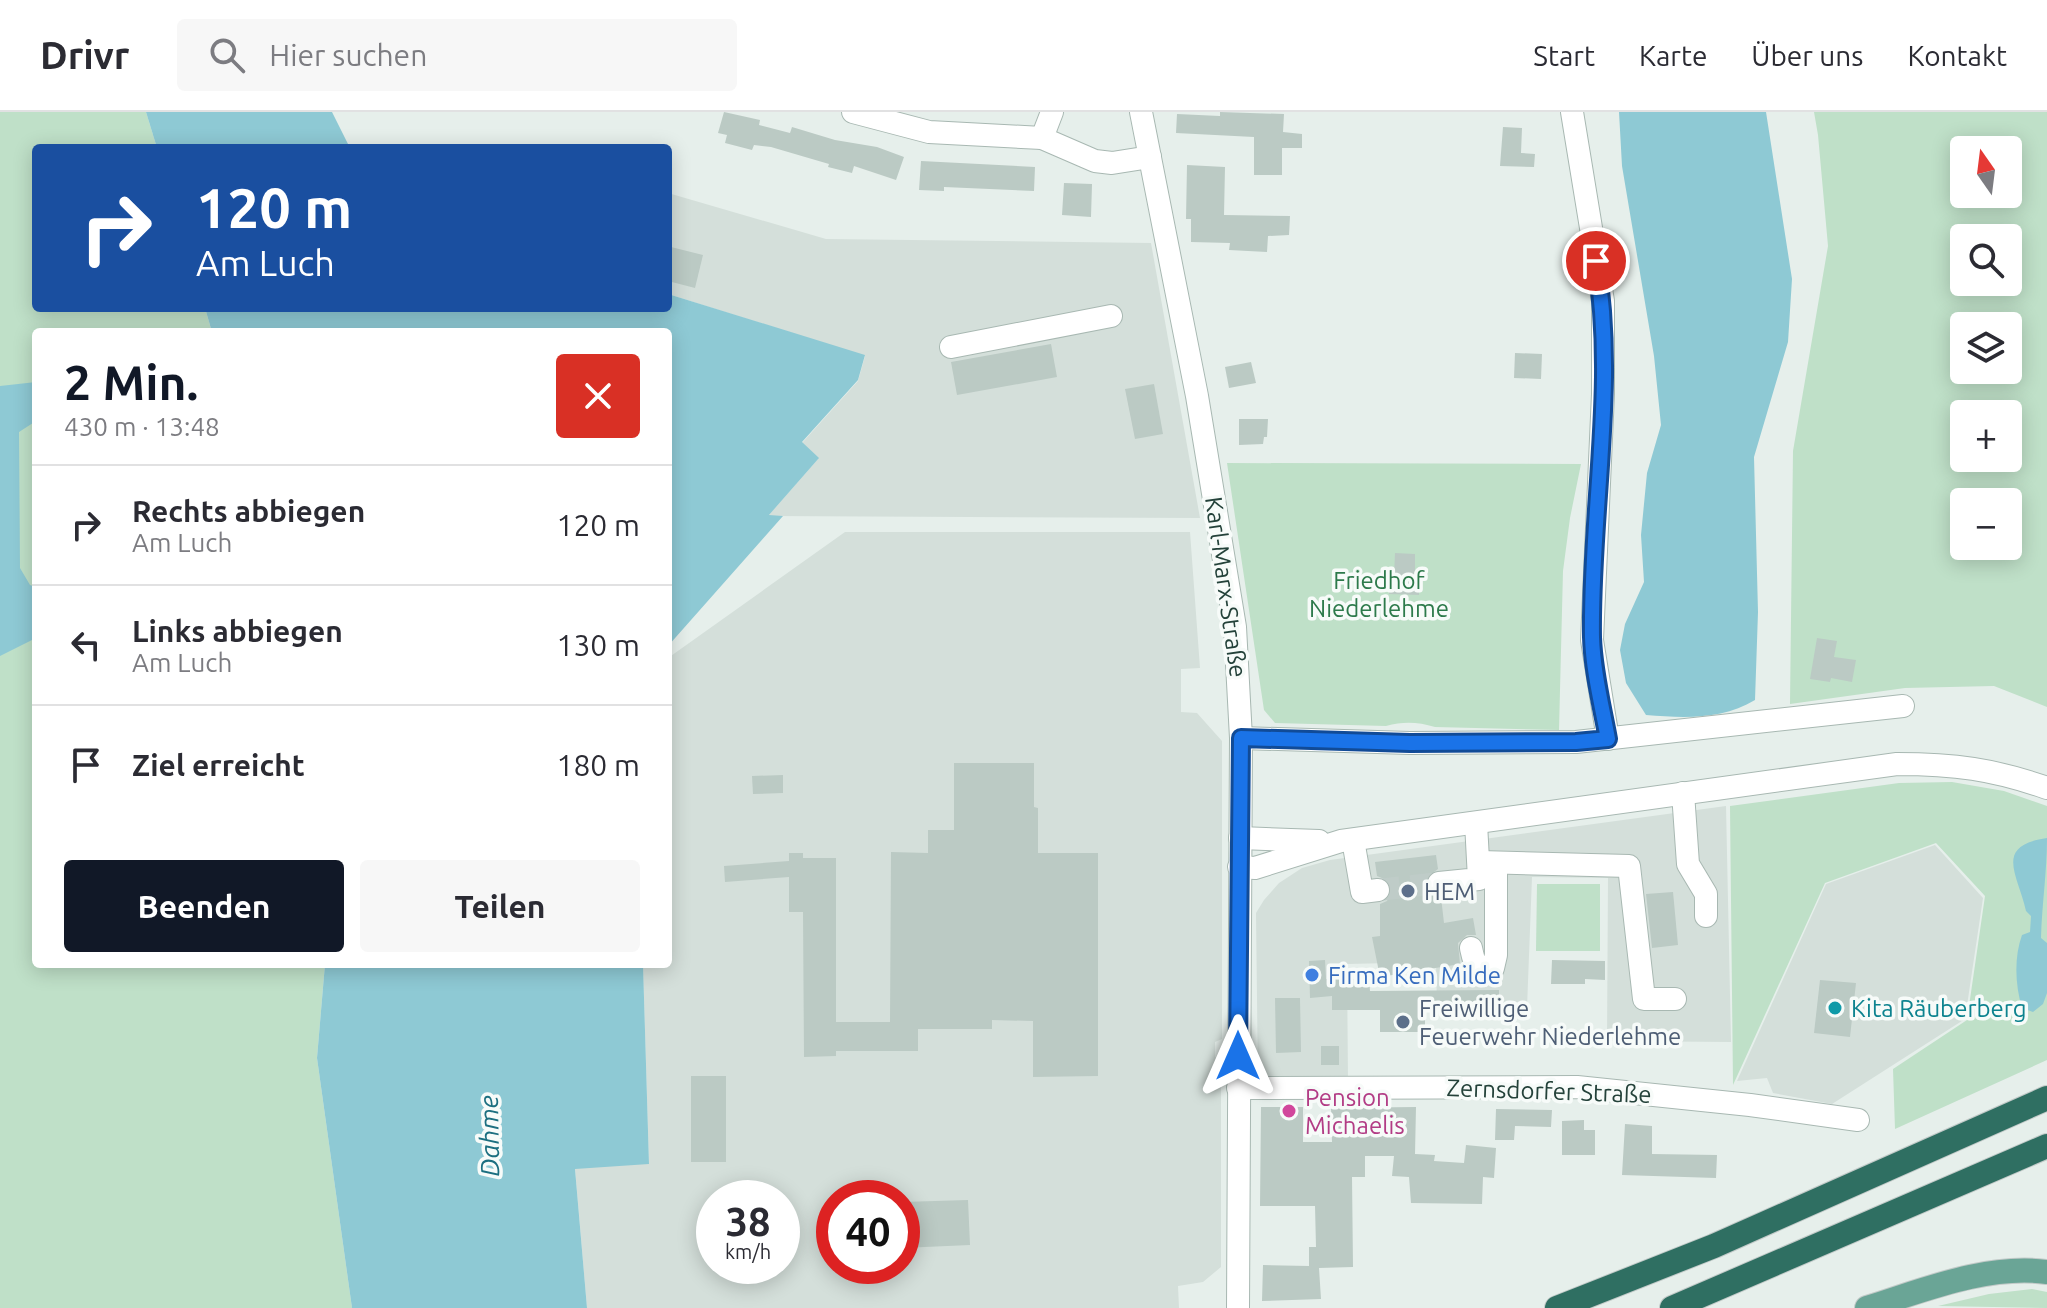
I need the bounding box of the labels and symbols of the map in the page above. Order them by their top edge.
north arrow [1950,136,2022,208]
pin [1562,227,1630,295]
street label: Karl-Marx-Straße [1200,495,1252,679]
park label: Friedhof Niederlehme [1309,567,1449,622]
place label: HEM [1424,878,1475,905]
marker: HEM [1399,882,1417,900]
place label: Firma Ken Milde [1328,962,1501,989]
marker: Firma Ken Milde [1303,966,1321,984]
place label: Freiwillige Feuerwehr Niederlehme [1419,995,1681,1050]
place label: Kita Räuberberg [1851,995,2027,1022]
marker: Kita Räuberberg [1826,999,1844,1017]
marker: Freiwillige Feuerwehr Niederlehme [1394,1013,1412,1031]
position arrow [1196,1014,1280,1098]
street label: Zernsdorfer Straße [1446,1074,1652,1108]
place label: Pension Michaelis [1305,1084,1405,1139]
water label: Dahme [474,1095,504,1177]
marker: Pension Michaelis [1280,1102,1298,1120]
speed limit sign: 40 [816,1180,920,1284]

